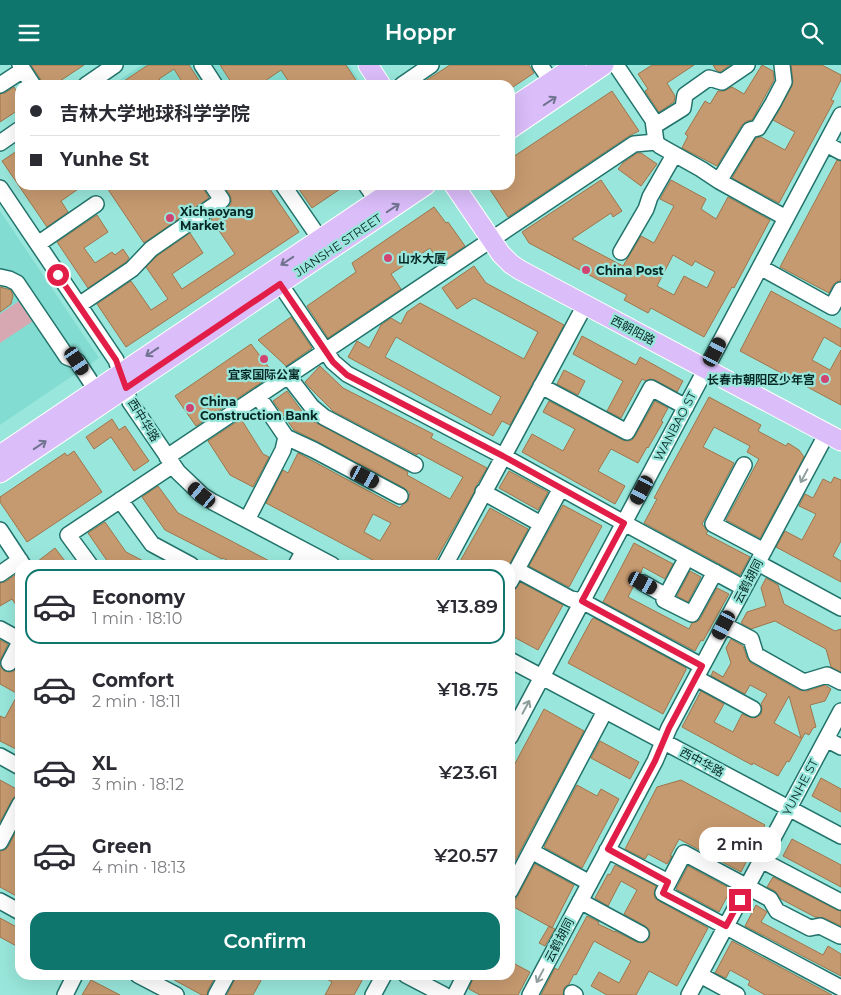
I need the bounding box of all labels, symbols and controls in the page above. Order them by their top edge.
icon: menu [15,19,43,47]
text: Hoppr [385,19,456,46]
icon: search [798,19,826,47]
one-way arrow [543,96,557,106]
text: 吉林大学地球科学学院 [60,102,250,125]
text: Yunhe St [60,148,149,171]
one-way arrow [385,203,399,213]
place label: Xichaoyang Market [180,204,254,233]
street label: JIANSHE STREET [291,210,385,280]
marker: Xichaoyang Market [164,212,176,224]
place label: 山水大厦 [398,251,446,266]
marker: 山水大厦 [382,252,394,264]
one-way arrow [280,256,294,266]
place label: China Post [596,263,665,278]
route start [47,264,69,286]
marker: China Post [580,264,592,276]
street label: 西朝阳路 [608,312,658,348]
car [701,335,728,369]
car [62,344,91,378]
one-way arrow [146,347,160,357]
marker: 宜家国际公寓 [258,353,270,365]
place label: 宜家国际公寓 [228,367,300,382]
place label: 长春市朝阳区少年宫 [707,372,815,387]
marker: 长春市朝阳区少年宫 [819,373,831,385]
street label: WANBAO ST [651,389,700,463]
place label: China Construction Bank [200,394,318,423]
street label: 西中华路 [125,396,163,444]
marker: China Construction Bank [184,402,196,414]
one-way arrow [33,440,47,450]
car [348,463,381,491]
one-way arrow [798,469,808,483]
car [628,473,655,507]
car [185,480,218,510]
street label: 云鹤胡同 [730,556,766,606]
car [626,569,659,597]
icon: car [32,584,77,629]
text: Economy [92,586,185,609]
text: ¥13.89 [436,595,498,618]
car [710,608,737,642]
text: 1 min · 18:10 [92,609,182,628]
icon: car [32,667,77,712]
text: Comfort [92,669,174,692]
text: ¥18.75 [437,678,498,701]
text: 2 min · 18:11 [92,692,181,711]
one-way arrow [522,700,531,715]
street label: 西中华路 [677,744,727,780]
icon: car [32,750,77,795]
text: XL [92,752,117,775]
street label: YUNHE ST [779,756,821,818]
text: ¥23.61 [439,761,498,784]
text: 3 min · 18:12 [92,775,184,794]
callout: 2 min [699,827,781,863]
icon: car [32,833,77,878]
text: Green [92,835,152,858]
text: 2 min [717,835,763,854]
text: ¥20.57 [434,844,498,867]
text: 4 min · 18:13 [92,858,185,877]
route end [729,889,751,911]
button: Confirm [30,912,500,970]
street label: 云鹤胡同 [541,915,577,965]
one-way arrow [535,968,544,983]

